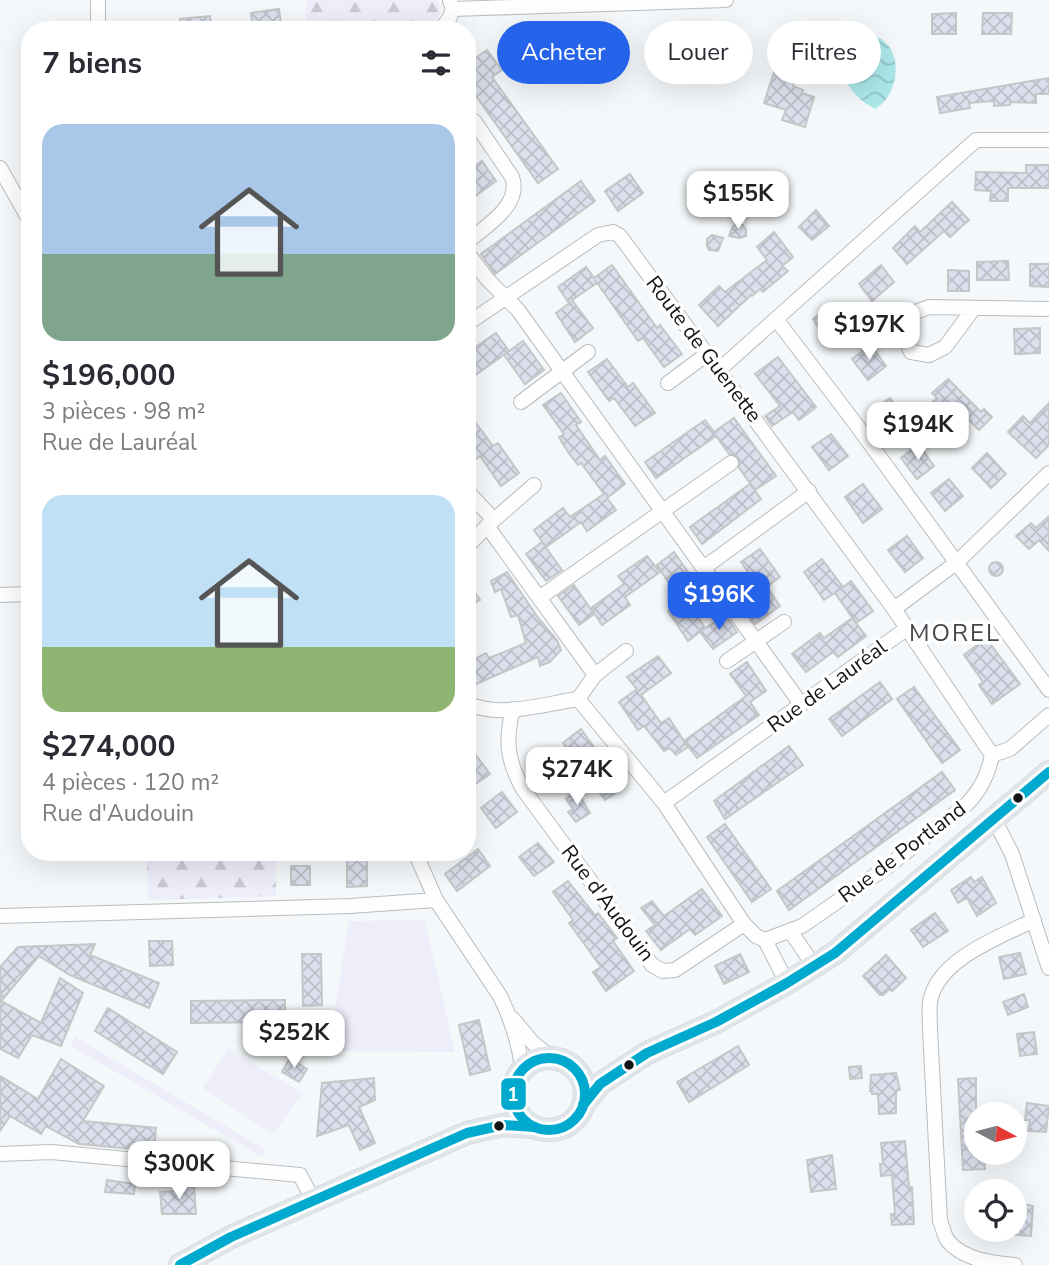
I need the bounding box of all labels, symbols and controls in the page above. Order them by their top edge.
chip: Acheter [497,21,630,84]
chip: Louer [644,21,753,84]
chip: Filtres [767,21,881,84]
text: 7 biens [42,43,142,84]
icon: filters [417,44,455,82]
icon: home [186,169,312,295]
pin: $155K [689,172,787,231]
text: $155K [703,178,773,209]
street label: Route de Guenette [640,270,768,428]
pin: $197K [820,302,918,362]
text: $197K [834,309,904,340]
text: $196,000 [42,355,175,396]
text: 3 pièces · 98 m² [42,396,205,427]
pin: $194K [869,402,967,462]
text: $194K [883,409,953,440]
text: Rue de Lauréal [42,427,197,458]
icon: home [186,540,312,666]
pin: $196K [670,572,768,632]
text: $196K [684,579,754,610]
district label: MOREL [909,617,1001,649]
street label: Rue de Lauréal [762,633,893,739]
text: $274,000 [42,726,175,767]
pin: $274K [528,748,626,807]
text: $274K [542,754,612,785]
text: 4 pièces · 120 m² [42,767,219,798]
unlabelled marker [1011,791,1025,805]
street label: Rue de Portland [833,795,971,909]
text: Rue d'Audouin [42,798,194,829]
street label: Rue d'Audouin [555,839,661,967]
pin: $252K [245,1010,343,1070]
text: $252K [259,1017,329,1048]
unlabelled marker [622,1058,636,1072]
line badge: 1 [500,1077,527,1111]
text: 1 [507,1082,519,1108]
north arrow [964,1102,1027,1166]
map controls [964,1102,1027,1242]
unlabelled marker [492,1119,506,1133]
pin: $300K [130,1142,228,1201]
text: $300K [144,1148,214,1179]
button: locate [964,1179,1027,1242]

